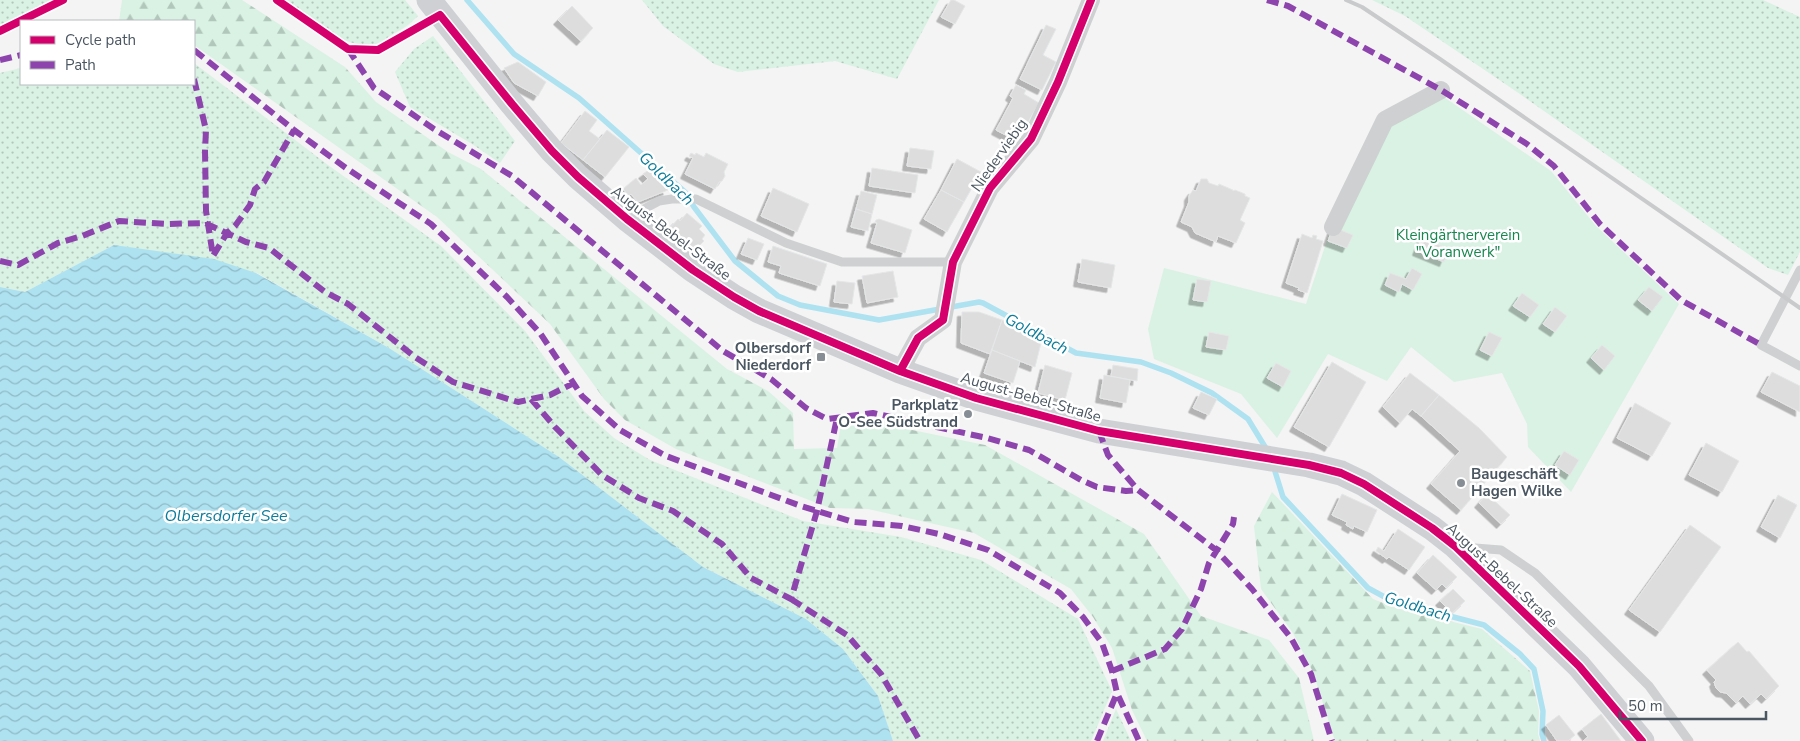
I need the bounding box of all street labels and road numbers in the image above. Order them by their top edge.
street label: Niederviebig [966,114,1032,196]
street label: August-Bebel-Straße [607,181,735,285]
street label: August-Bebel-Straße [958,367,1104,427]
street label: August-Bebel-Straße [1442,518,1562,632]

